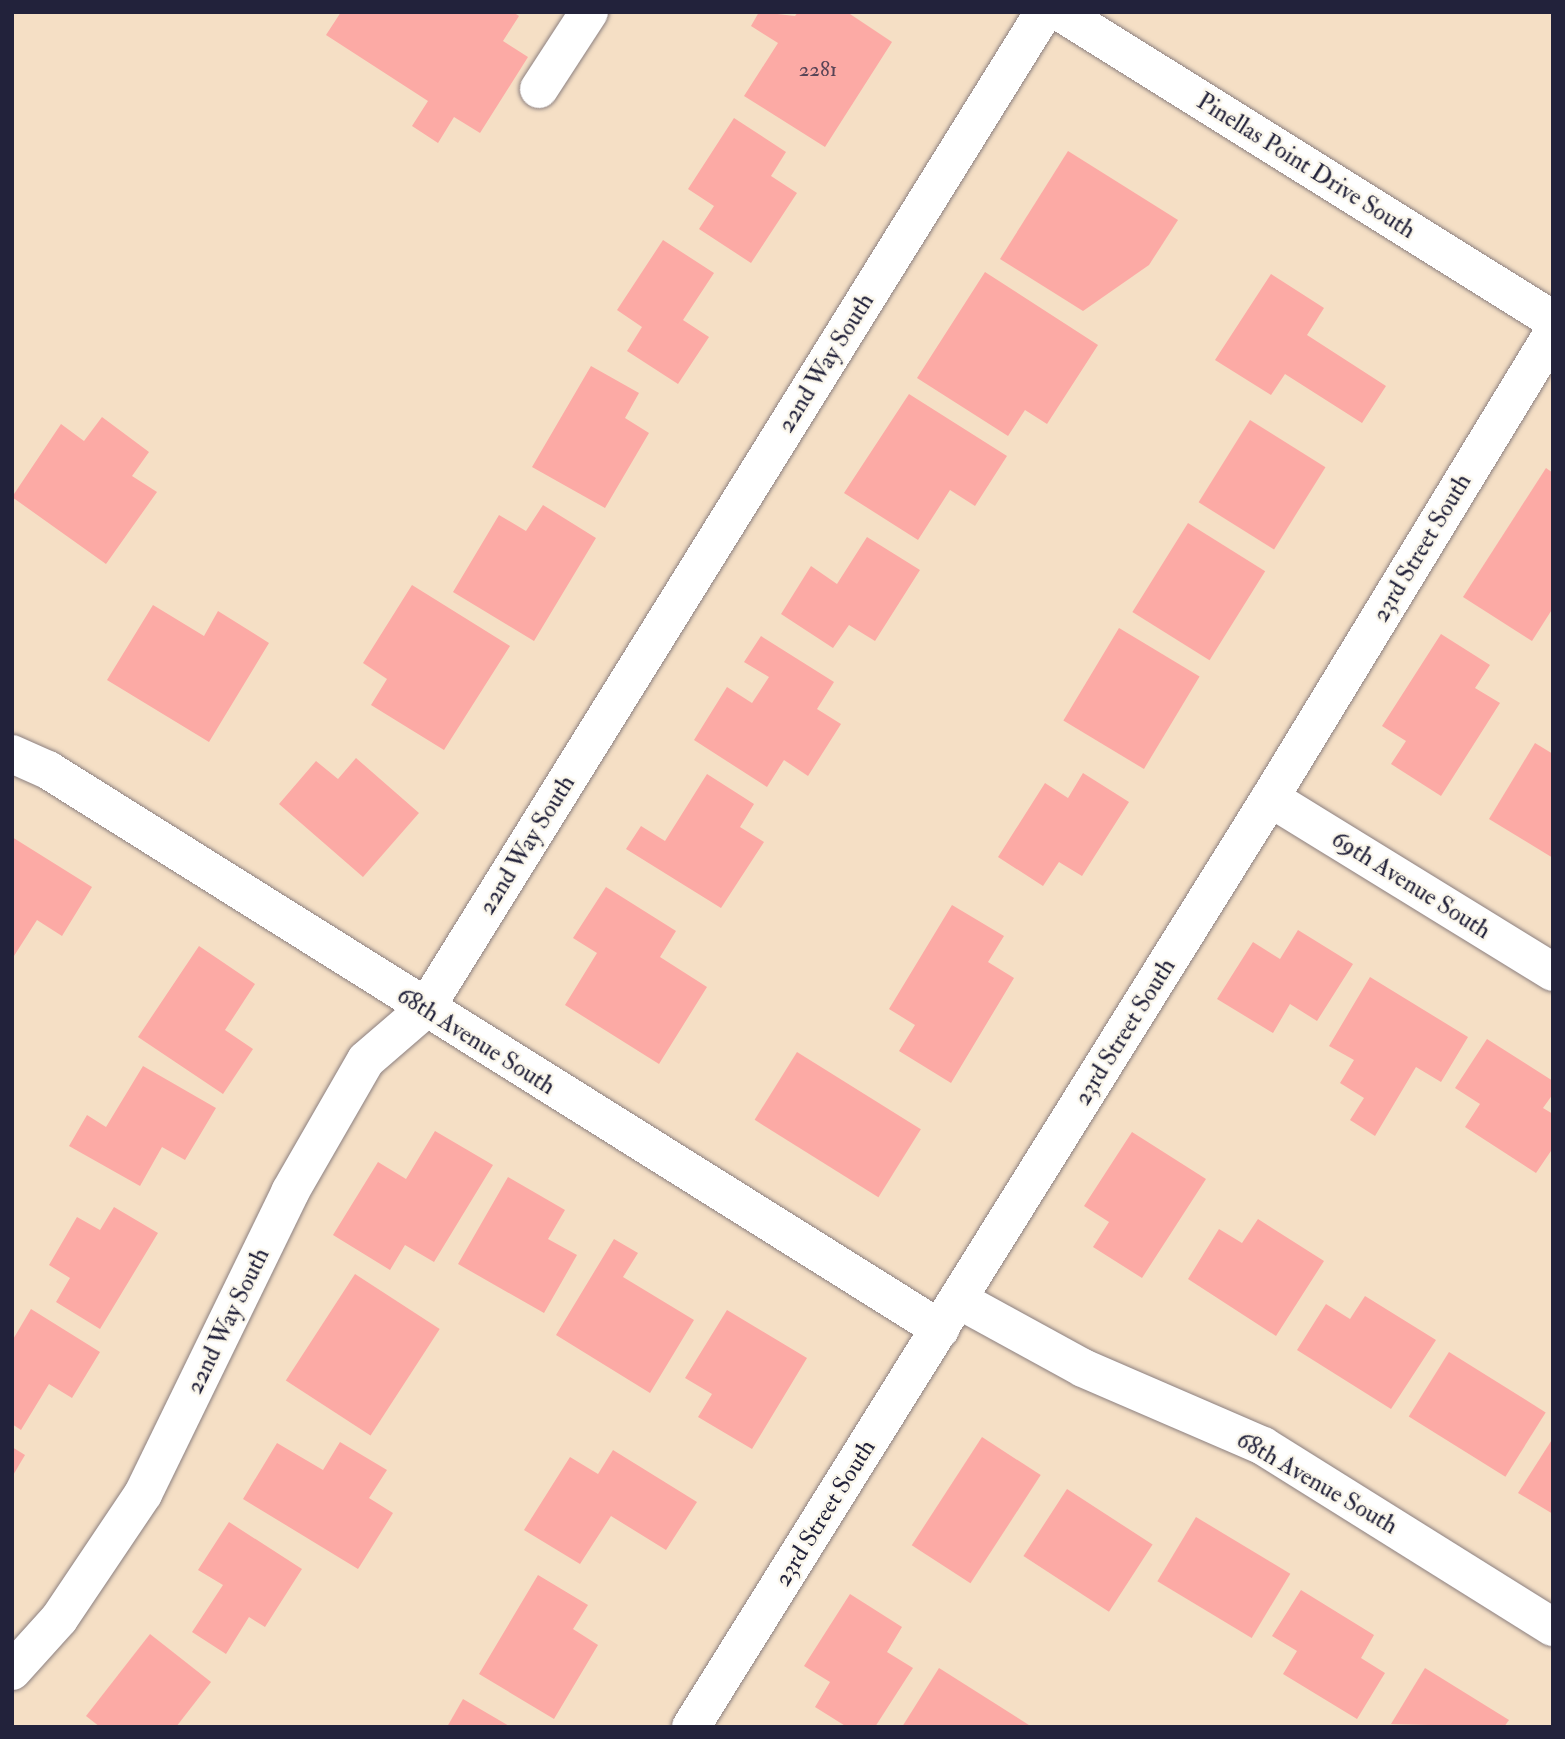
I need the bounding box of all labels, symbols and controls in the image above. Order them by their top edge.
house number: 2281 [799,57,837,83]
street label: Pinellas Point Drive South [1191,87,1421,245]
street label: 22nd Way South [772,288,880,438]
street label: 23rd Street South [1367,469,1477,627]
street label: 22nd Way South [473,770,581,920]
street label: 69th Avenue South [1326,825,1496,945]
street label: 23rd Street South [1068,953,1182,1111]
street label: 68th Avenue South [392,981,560,1101]
street label: 22nd Way South [180,1243,276,1399]
street label: 68th Avenue South [1231,1425,1403,1541]
street label: 23rd Street South [768,1434,882,1592]

